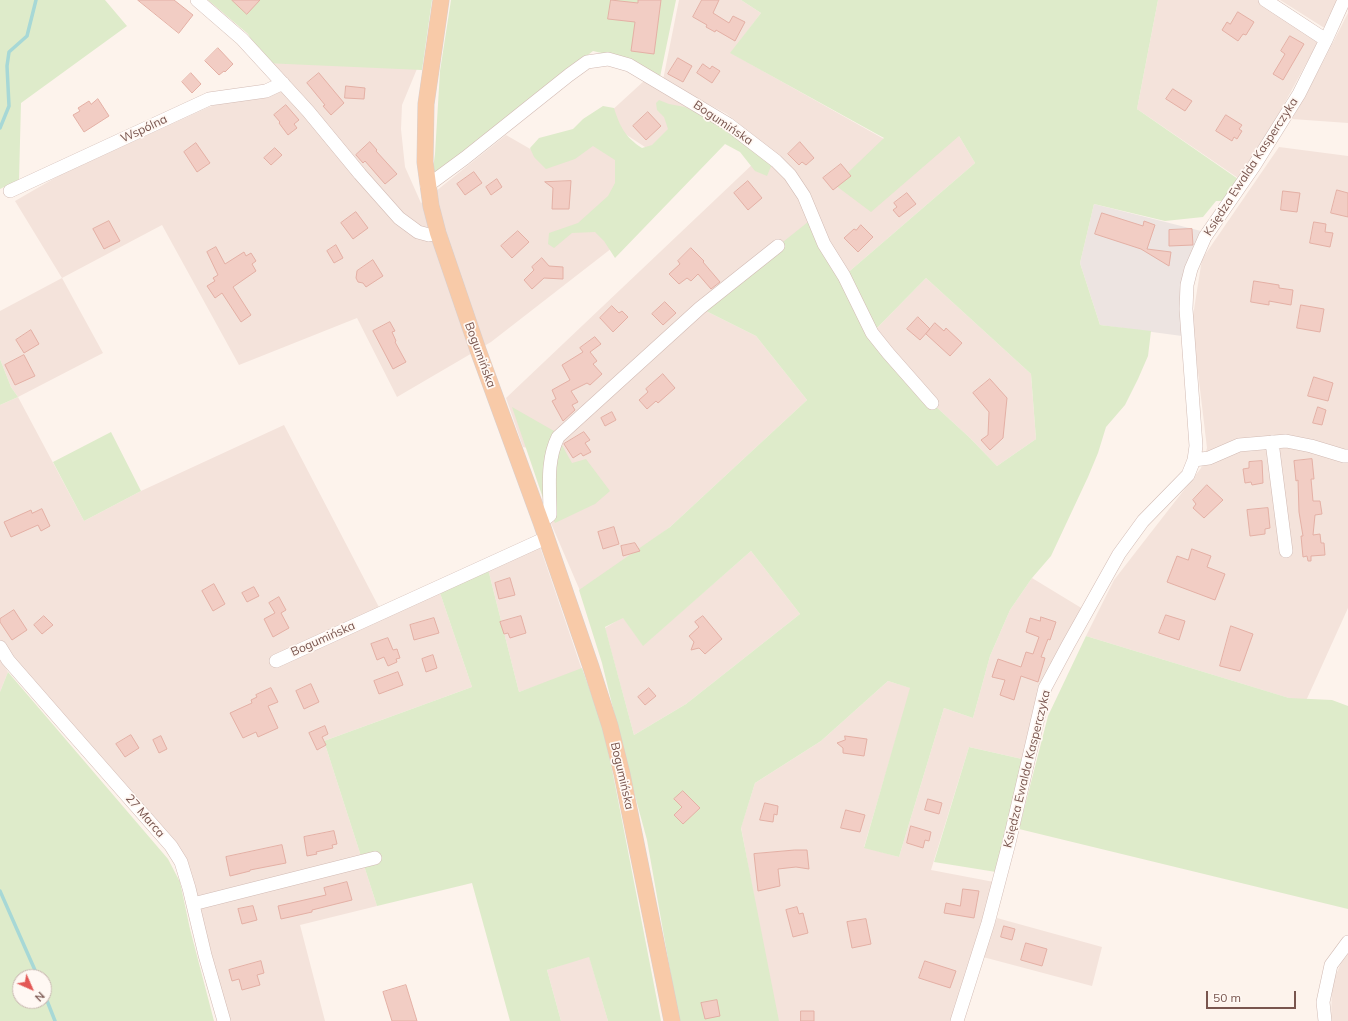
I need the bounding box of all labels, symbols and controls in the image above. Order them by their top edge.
street label: Księdza Ewalda Kasperczyka [1201,95,1301,239]
street label: Bogumińska [690,98,756,148]
street label: Wspólna [118,112,170,146]
street label: Bogumińska [461,320,499,390]
street label: Bogumińska [289,618,357,660]
street label: Księdza Ewalda Kasperczyka [1000,689,1054,849]
street label: Bogumińska [607,741,637,811]
street label: 27 Marca [122,792,168,840]
north arrow [12,969,52,1009]
scale bar [1208,983,1298,1009]
text: N [32,989,48,1005]
text: 50 m [1213,990,1241,1005]

